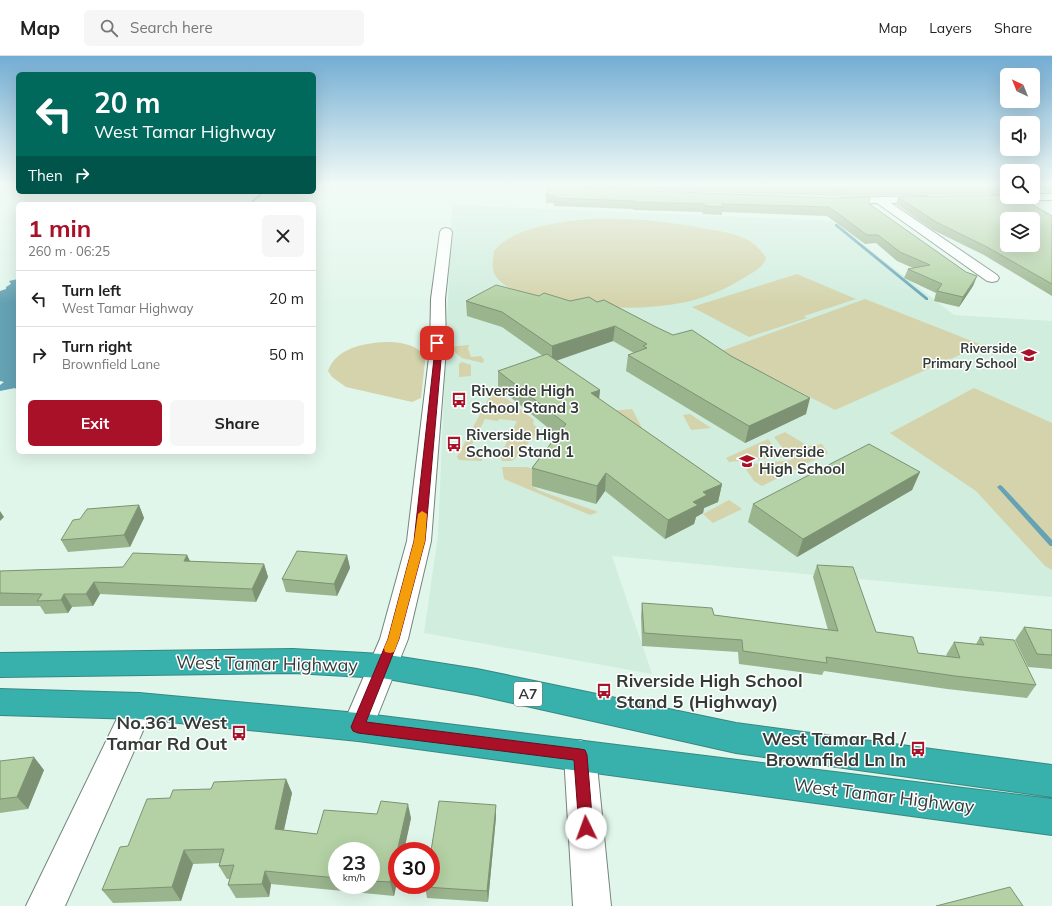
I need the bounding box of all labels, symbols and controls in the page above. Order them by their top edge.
search box [84,10,364,46]
text: Map [20,16,60,40]
icon: search [98,17,120,39]
text: Search here [130,18,213,37]
text: Map [878,19,907,37]
text: Layers [929,19,972,37]
text: Share [994,19,1032,37]
north arrow [1000,68,1040,108]
map controls [1000,68,1040,252]
text: 20 m [94,85,160,120]
icon: left [28,88,80,140]
button: sound [1000,116,1040,156]
text: West Tamar Highway [94,120,276,143]
icon: right [71,164,93,186]
button: search [1000,164,1040,204]
text: Then [28,166,63,185]
button: layers [1000,212,1040,252]
text: 1 min [28,213,91,243]
button: close [262,215,304,257]
text: 260 m · 06:25 [28,243,110,259]
text: Turn left [62,281,121,300]
icon: left [28,288,50,310]
text: 20 m [269,289,304,308]
text: West Tamar Highway [62,300,193,316]
pin [420,326,454,360]
icon: arrive [426,332,448,354]
text: Turn right [62,337,132,356]
place label: Riverside Primary School [923,340,1017,372]
icon: right [28,344,50,366]
text: 50 m [269,345,304,364]
school or university icon: Riverside Primary School [1020,346,1038,364]
text: Brownfield Lane [62,356,160,372]
place label: Riverside High School Stand 3 [471,381,579,417]
bus stop icon: Riverside High School Stand 3 [450,391,468,409]
button: Exit [28,400,162,446]
button: Share [170,400,304,446]
place label: Riverside High School Stand 1 [466,425,574,461]
bus stop icon: Riverside High School Stand 1 [445,435,463,453]
place label: Riverside High School [759,442,845,478]
school or university icon: Riverside High School [738,452,756,470]
street label: West Tamar Highway [176,650,359,677]
place label: Riverside High School Stand 5 (Highway) [616,669,803,713]
road number: A7 [514,682,542,706]
bus stop icon: Riverside High School Stand 5 (Highway) [595,682,613,700]
place label: No.361 West Tamar Rd Out [107,711,227,755]
bus stop icon: No.361 West Tamar Rd Out [230,724,248,742]
place label: West Tamar Rd / Brownfield Ln In [762,727,907,771]
bus stop icon: West Tamar Rd / Brownfield Ln In [909,740,927,758]
street label: West Tamar Highway [792,773,976,818]
position arrow [565,807,607,849]
speed limit sign: 30 [388,842,440,894]
text: 23 [342,850,366,875]
text: km/h [343,871,365,884]

